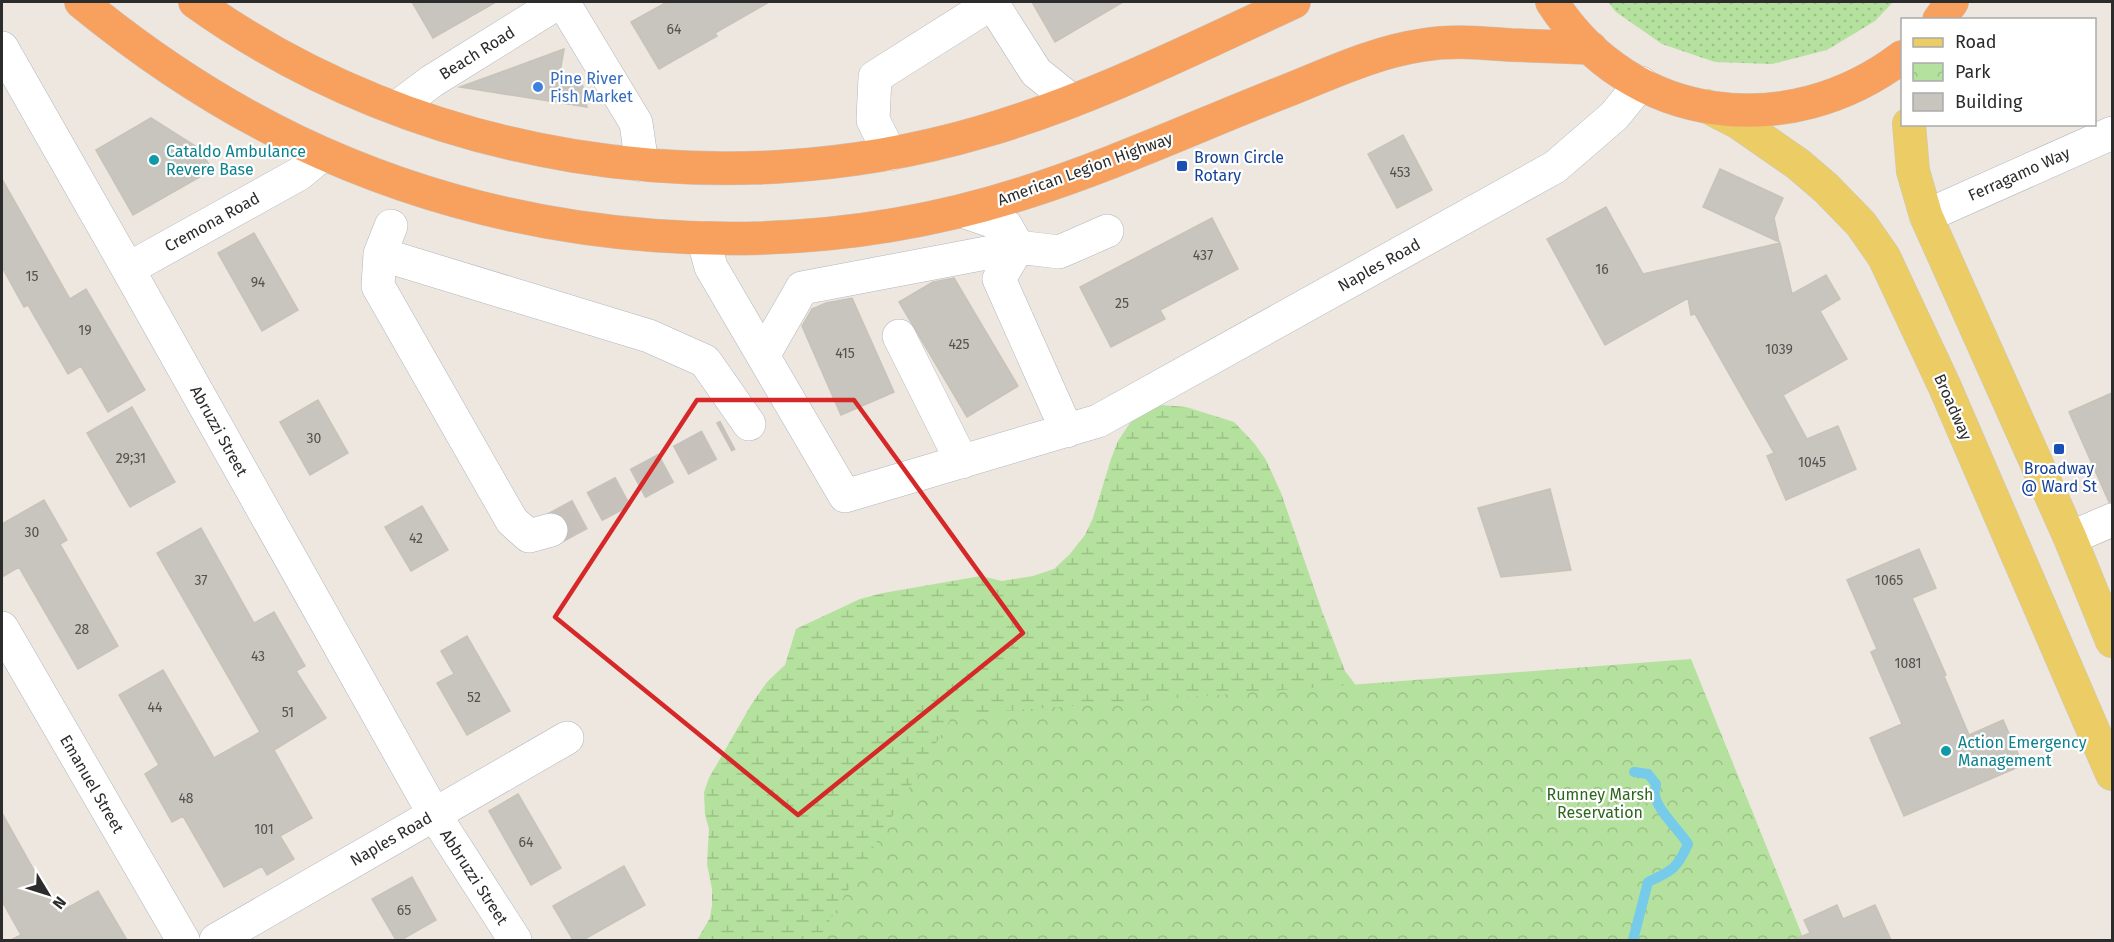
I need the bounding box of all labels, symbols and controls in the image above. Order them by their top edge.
legend [1901,18,2096,126]
house number: 64 [667,21,682,38]
street label: Beach Road [436,22,518,84]
text: Road [1955,31,1997,53]
text: Park [1955,61,1991,83]
place label: Pine River Fish Market [550,69,633,106]
marker: Pine River Fish Market [531,80,545,94]
text: Building [1955,91,2023,113]
street label: American Legion Highway [995,128,1175,210]
place label: Cataldo Ambulance Revere Base [166,142,306,179]
street label: Ferragamo Way [1965,143,2073,205]
place label: Brown Circle Rotary [1194,148,1284,185]
marker: Cataldo Ambulance Revere Base [147,153,161,167]
marker: Brown Circle Rotary [1175,159,1189,173]
house number: 453 [1389,164,1411,181]
street label: Cremona Road [161,188,263,256]
street label: Naples Road [1335,235,1423,295]
house number: 437 [1193,247,1213,264]
house number: 16 [1595,261,1609,278]
house number: 15 [25,268,39,285]
house number: 94 [251,274,266,291]
house number: 25 [1115,295,1129,312]
house number: 19 [78,322,92,339]
house number: 425 [948,336,970,353]
house number: 1039 [1765,341,1793,358]
house number: 415 [835,345,855,362]
street label: Broadway [1930,371,1976,443]
street label: Abruzzi Street [186,383,252,480]
house number: 30 [307,430,322,447]
marker: Broadway @ Ward St [2052,442,2066,456]
house number: 29;31 [116,450,146,467]
house number: 1045 [1798,454,1826,471]
place label: Broadway @ Ward St [2021,459,2097,496]
house number: 30 [25,524,40,541]
house number: 42 [409,530,423,547]
house number: 37 [194,572,208,589]
house number: 1065 [1875,572,1903,589]
house number: 28 [75,621,90,638]
house number: 43 [251,648,265,665]
house number: 1081 [1894,655,1922,672]
house number: 52 [467,689,481,706]
house number: 44 [148,699,163,716]
house number: 51 [282,704,294,721]
street label: Emanuel Street [56,731,128,837]
place label: Action Emergency Management [1958,733,2087,770]
marker: Action Emergency Management [1939,744,1953,758]
park label: Rumney Marsh Reservation [1547,785,1653,822]
house number: 48 [178,790,194,807]
street label: Naples Road [347,808,435,870]
house number: 101 [254,821,274,838]
street label: Abbruzzi Street [436,826,512,928]
house number: 64 [519,834,534,851]
north arrow [18,864,78,924]
text: N [49,893,70,913]
house number: 65 [397,902,411,919]

